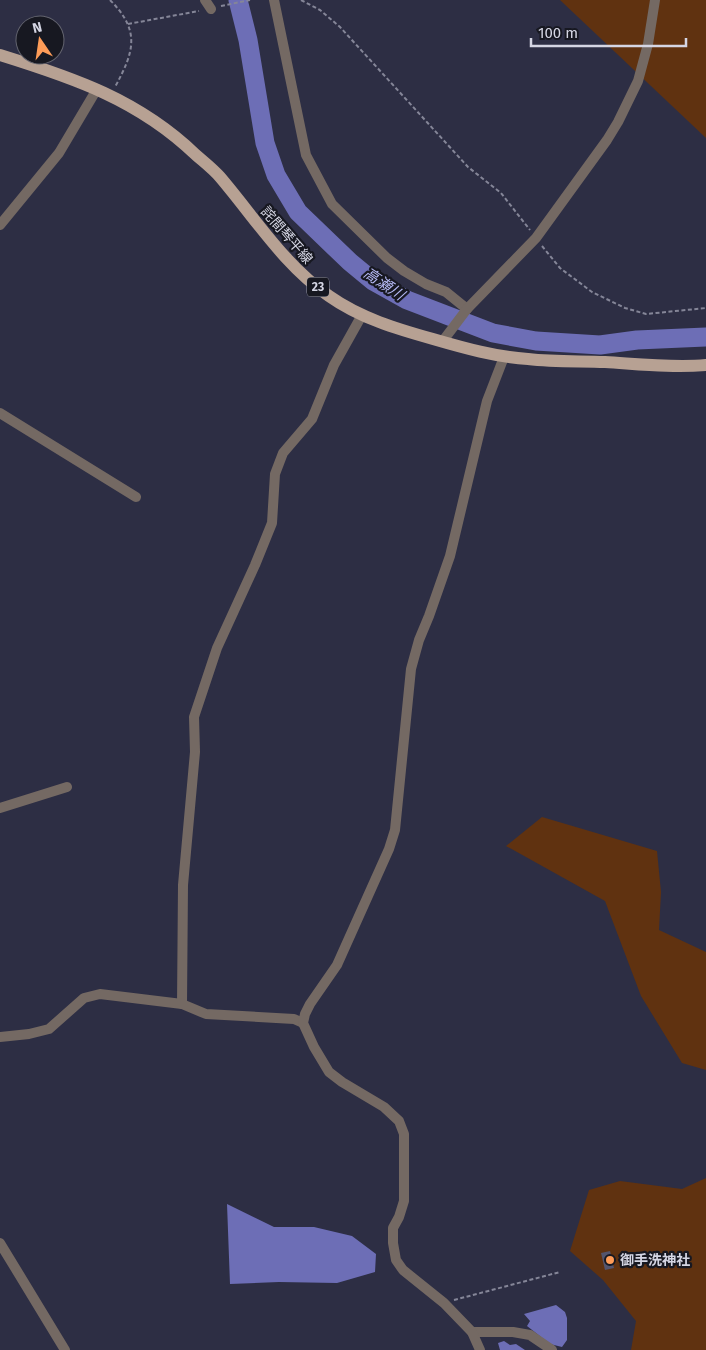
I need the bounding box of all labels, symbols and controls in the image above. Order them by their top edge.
north arrow [15,15,65,65]
scale bar [531,15,686,47]
text: N [31,18,44,37]
text: 100 m [538,24,578,42]
street label: 詫間琴平線 [257,203,316,267]
water label: 高瀬川 [360,264,409,305]
road number: 23 [307,278,329,296]
place label: 御手洗神社 [620,1252,690,1269]
marker: 御手洗神社 [604,1254,616,1266]

